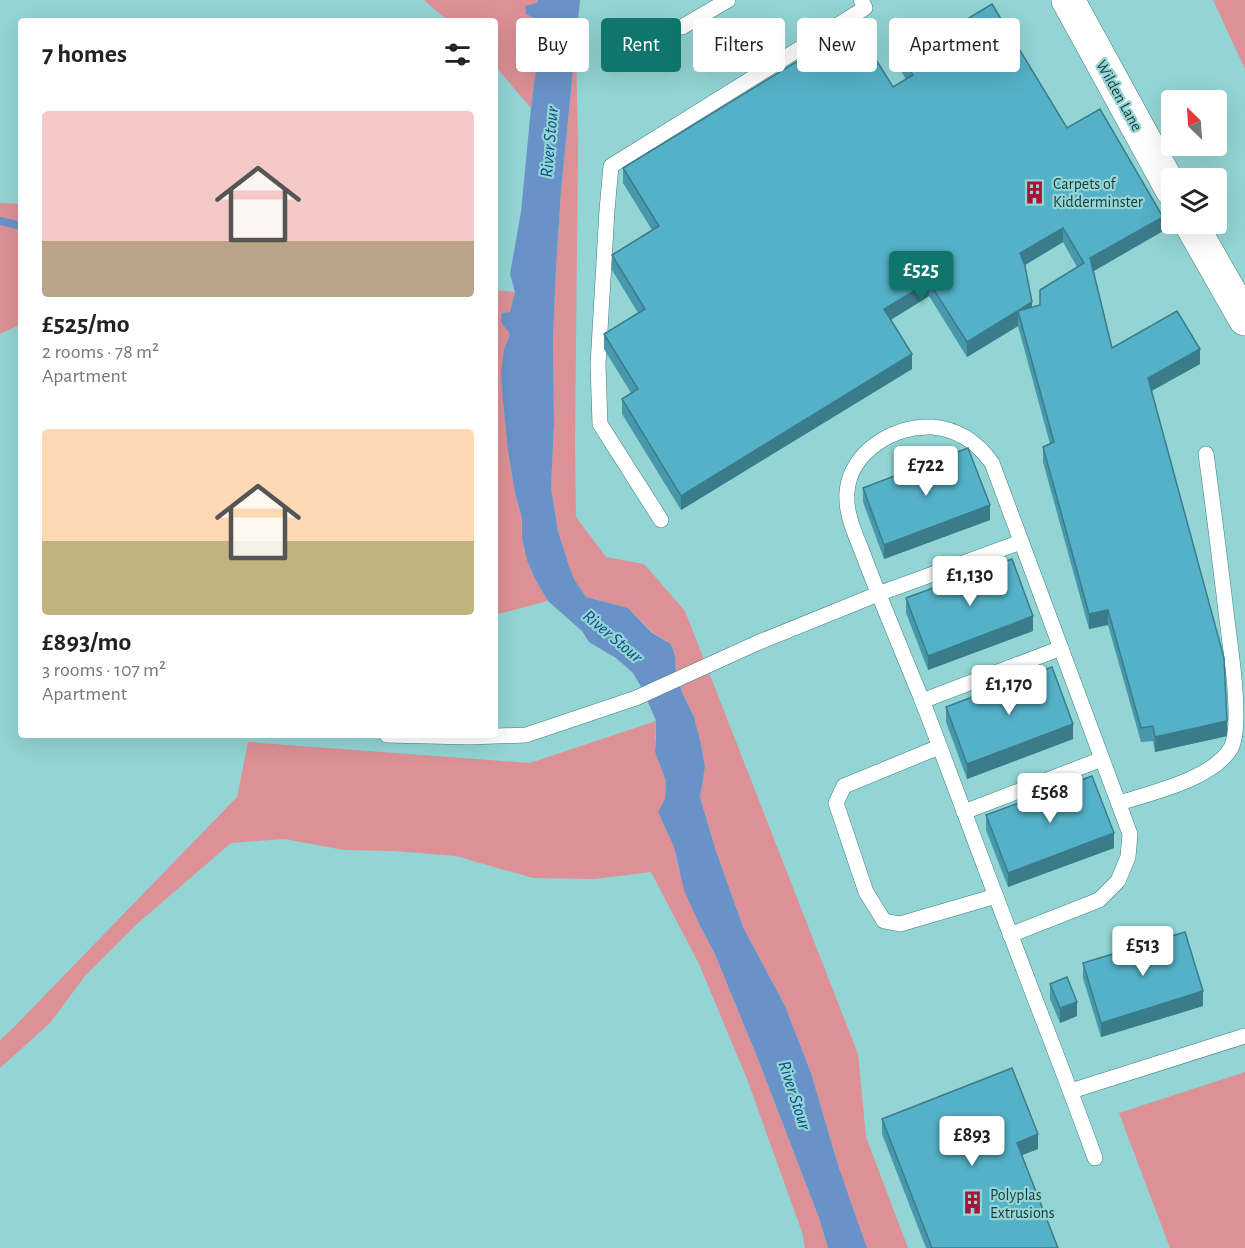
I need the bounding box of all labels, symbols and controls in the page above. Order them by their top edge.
chip: Buy [516,18,589,72]
chip: Rent [601,18,681,72]
chip: Filters [693,18,785,72]
chip: New [797,18,877,72]
chip: Apartment [889,18,1020,72]
icon: filters [441,38,474,71]
text: 7 homes [42,41,127,67]
street label: Wilden Lane [1093,57,1145,134]
north arrow [1161,90,1227,156]
map controls [1161,90,1227,234]
water label: River Stour [538,105,562,178]
icon: home [204,150,312,258]
button: layers [1161,168,1227,234]
place label: Carpets of Kidderminster [1053,176,1144,210]
building icon: Carpets of Kidderminster [1022,179,1048,205]
pin: £525 [885,251,957,302]
text: £525 [903,260,939,280]
text: £525/mo [42,311,130,337]
text: 2 rooms · 78 m² [42,342,159,362]
text: Apartment [42,366,127,386]
pin: £722 [890,446,962,497]
text: £722 [908,455,944,475]
icon: home [204,468,312,576]
pin: £1,130 [921,556,1019,607]
text: £1,130 [947,565,993,585]
water label: River Stour [579,607,646,667]
text: £893/mo [42,629,131,655]
text: 3 rooms · 107 m² [42,660,166,680]
pin: £1,170 [960,665,1058,716]
text: £1,170 [986,674,1032,694]
text: Apartment [42,684,127,704]
pin: £568 [1014,773,1086,824]
text: £568 [1031,782,1069,802]
pin: £513 [1107,926,1179,977]
text: £513 [1126,935,1160,955]
water label: River Stour [774,1059,814,1133]
pin: £893 [936,1116,1008,1167]
text: £893 [953,1125,991,1145]
place label: Polyplas Extrusions [990,1187,1055,1221]
building icon: Polyplas Extrusions [959,1190,985,1216]

